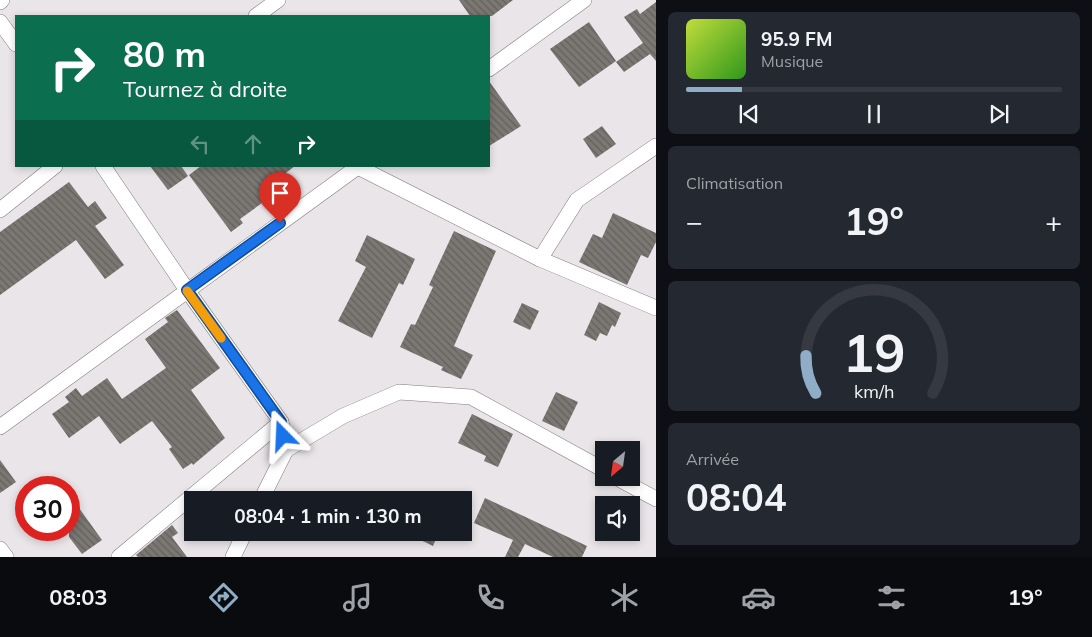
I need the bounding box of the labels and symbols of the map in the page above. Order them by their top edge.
pin [259,172,301,223]
position arrow [256,409,308,461]
north arrow [595,441,640,486]
speed limit sign: 30 [15,476,80,541]

